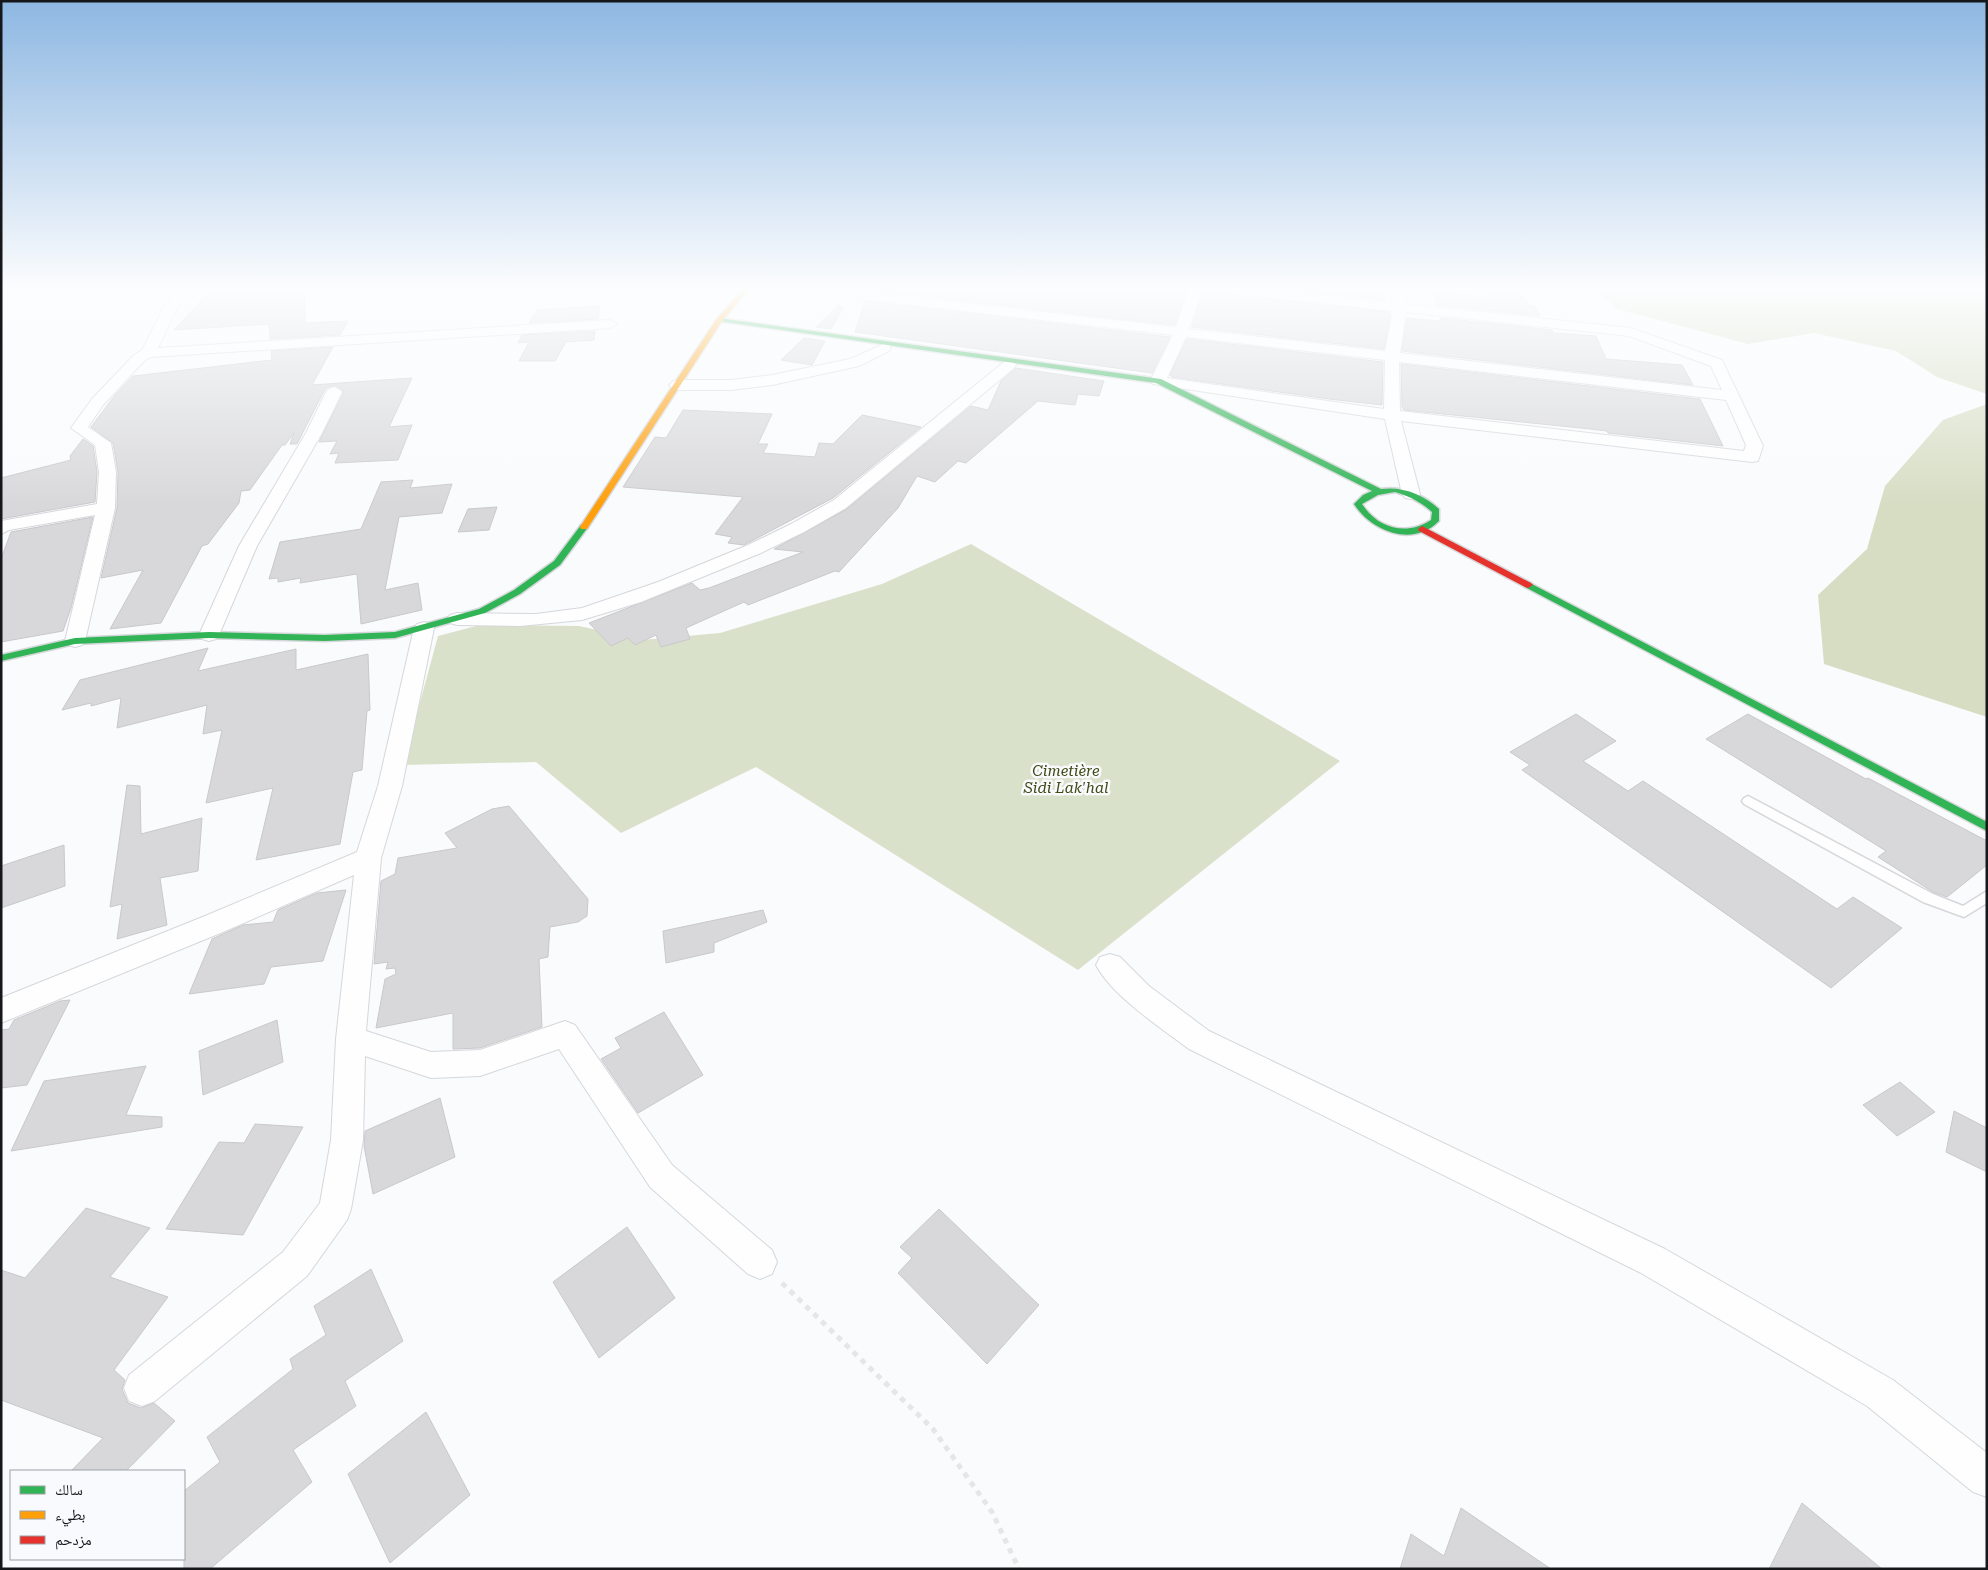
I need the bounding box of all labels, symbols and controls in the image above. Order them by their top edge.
park label: Cimetière Sidi Lak'hal [1023,762,1109,797]
legend [10,1470,185,1560]
text: سالك [55,1481,83,1499]
text: بطيء [55,1506,85,1527]
text: مزدحم [55,1531,92,1550]

